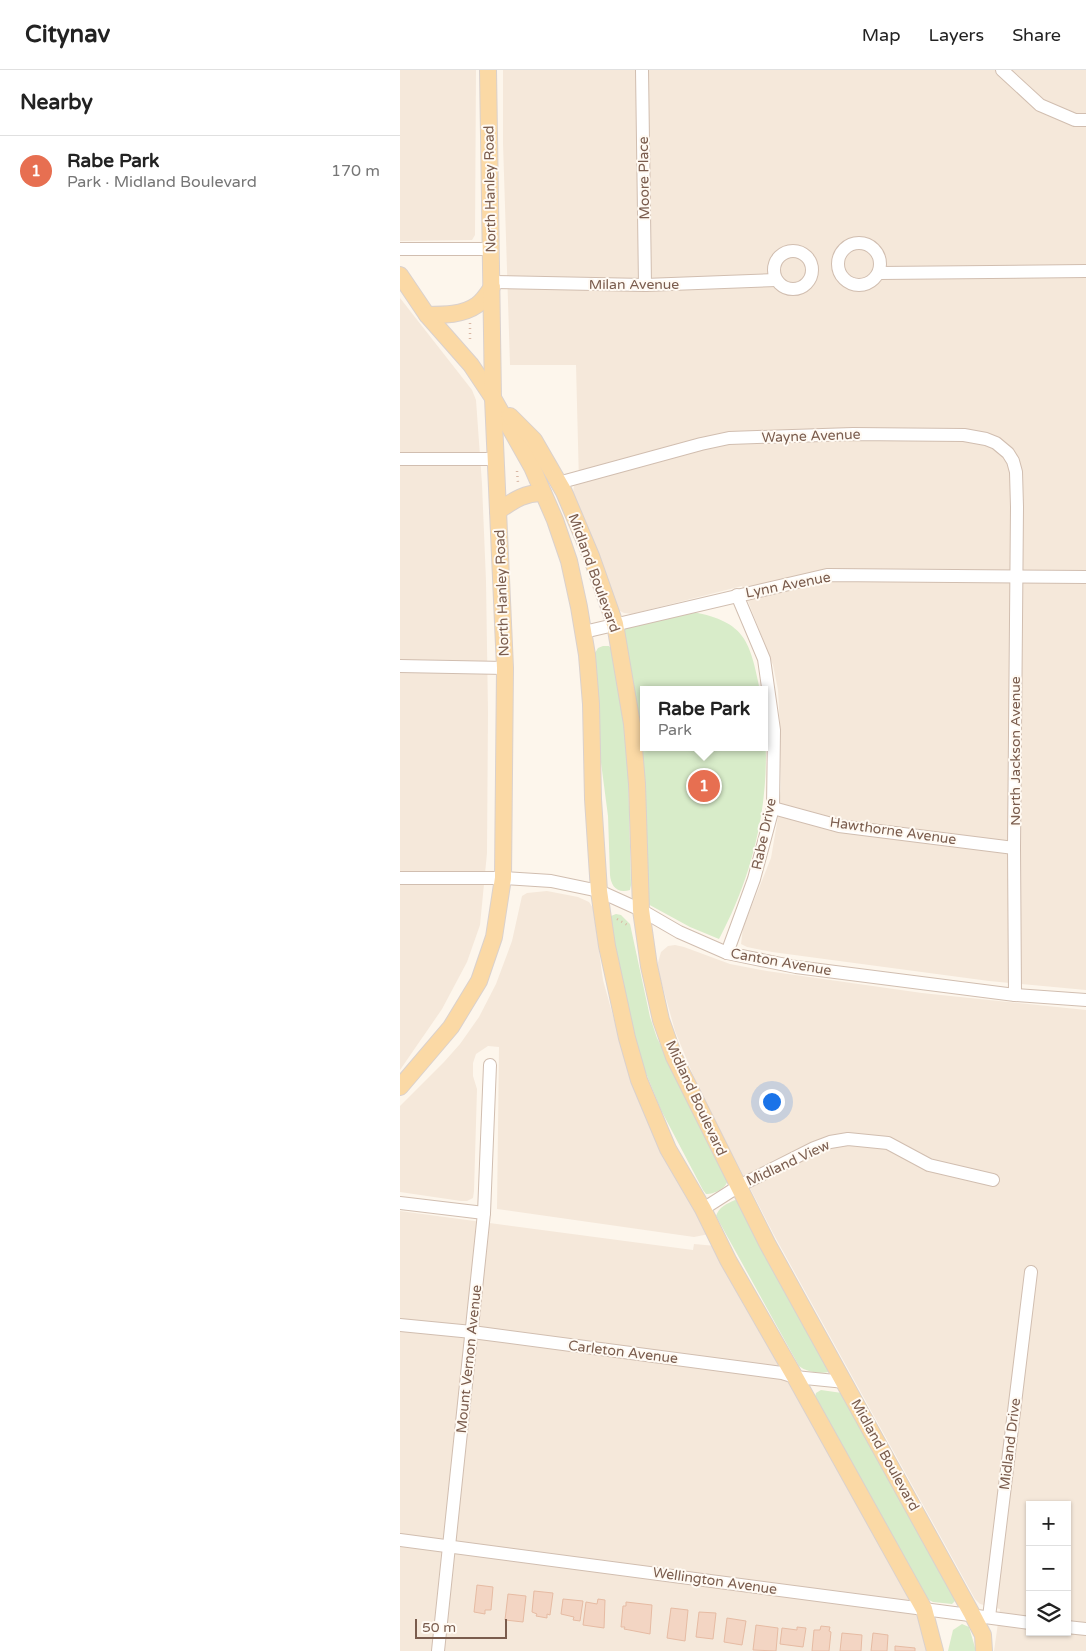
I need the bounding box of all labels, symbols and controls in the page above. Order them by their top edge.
text: Citynav [25,20,110,49]
text: Map [862,24,901,46]
text: Layers [929,24,984,46]
text: Share [1012,24,1061,46]
text: Nearby [20,90,93,115]
street label: North Hanley Road [480,125,500,253]
street label: Moore Place [635,136,653,220]
text: Rabe Park [67,150,159,172]
text: 1 [31,161,41,181]
text: 170 m [331,161,380,181]
text: Park · Midland Boulevard [67,172,257,192]
street label: Milan Avenue [589,276,679,293]
street label: Wayne Avenue [761,426,861,446]
street label: Midland Boulevard [565,511,623,635]
street label: North Hanley Road [491,529,513,657]
street label: Lynn Avenue [744,568,832,602]
street label: North Jackson Avenue [1007,676,1024,826]
popup [640,686,768,751]
text: Rabe Park [658,698,750,720]
text: Park [658,720,692,740]
pin: 1 [688,767,720,805]
street label: Rabe Drive [748,797,780,871]
street label: Hawthorne Avenue [829,814,957,848]
street label: Canton Avenue [729,945,833,979]
street label: Midland Boulevard [662,1038,730,1158]
your location [759,1089,785,1115]
street label: Midland View [744,1136,832,1190]
street label: Mount Vernon Avenue [453,1284,485,1434]
street label: Carleton Avenue [567,1337,679,1367]
street label: Midland Boulevard [847,1396,923,1514]
street label: Midland Drive [996,1397,1024,1491]
map controls [1026,1501,1071,1636]
button: + [1026,1501,1071,1546]
button: − [1026,1546,1071,1591]
street label: Wellington Avenue [652,1564,778,1598]
button: layers [1026,1591,1071,1636]
scale bar [415,1616,508,1639]
text: 50 m [422,1619,456,1636]

